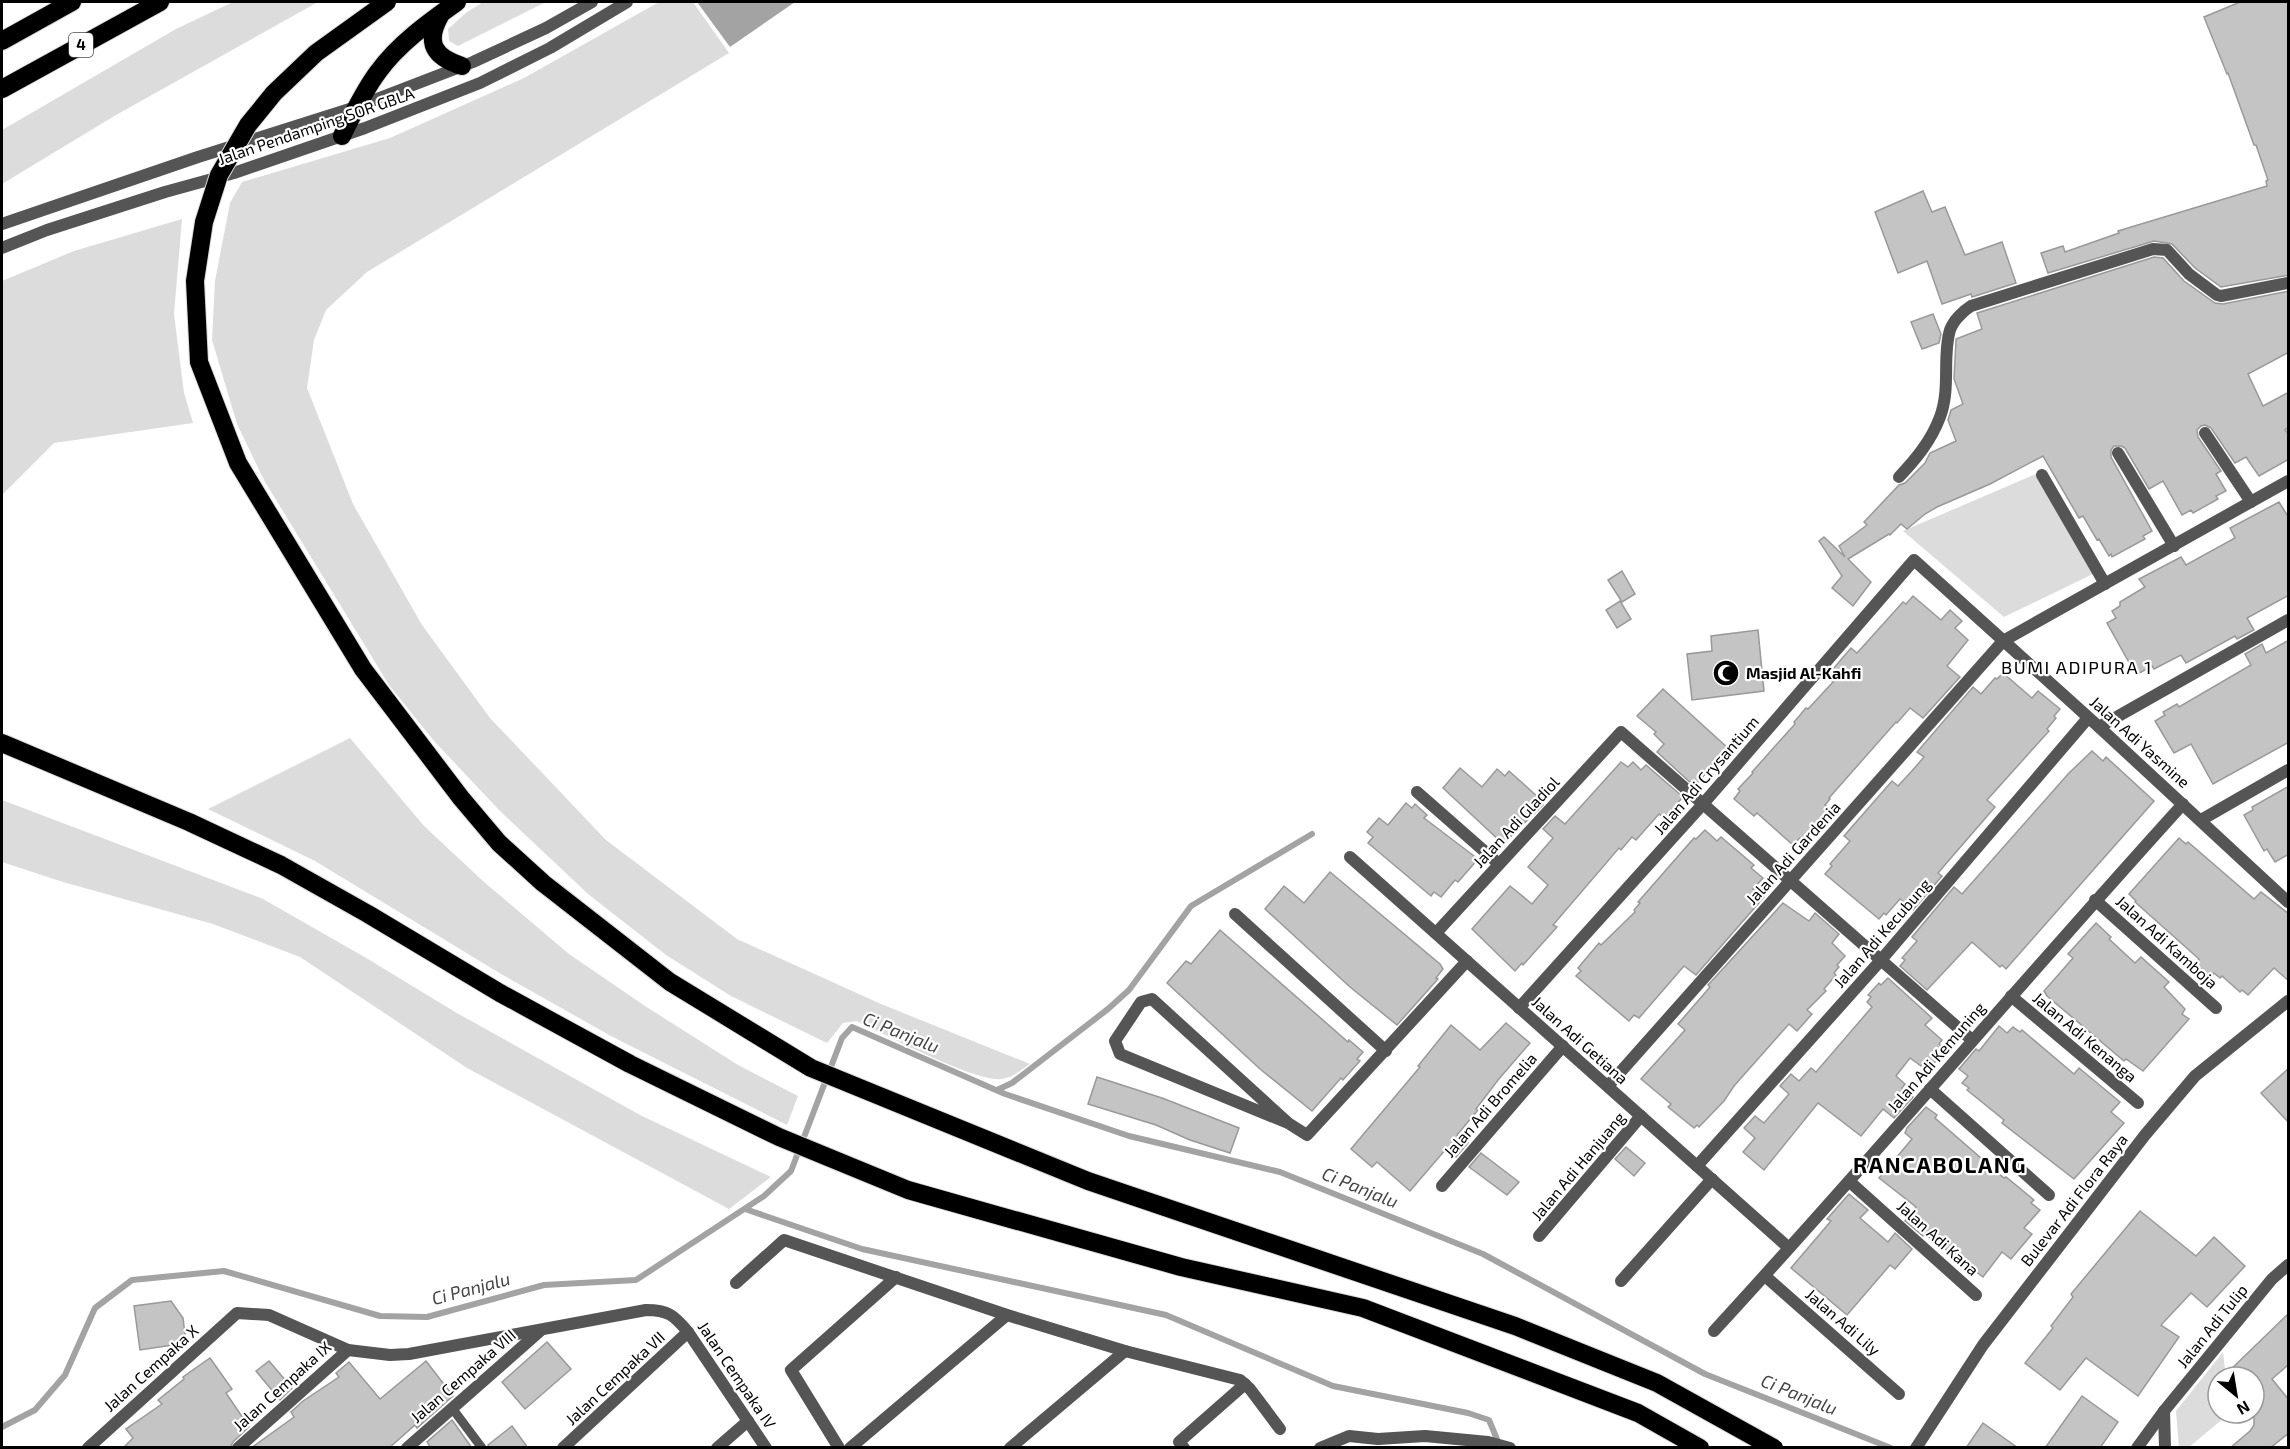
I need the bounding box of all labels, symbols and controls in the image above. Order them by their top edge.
road number: 4 [69,33,93,57]
street label: Jalan Pendamping SOR GBLA [215,83,416,168]
district label: BUMI ADIPURA 1 [2001,656,2153,678]
mosque icon: Masjid Al-Kahfi [1711,658,1741,688]
place label: Masjid Al-Kahfi [1746,663,1861,682]
street label: Jalan Adi Yasmine [2087,692,2194,791]
street label: Jalan Adi Crysantium [1649,712,1762,838]
street label: Jalan Adi Gladiol [1469,772,1563,871]
street label: Jalan Adi Gardenia [1741,797,1844,908]
street label: Jalan Adi Kecubung [1829,874,1934,991]
street label: Jalan Adi Kamboja [2112,891,2222,993]
street label: Jalan Adi Kenanga [2030,988,2141,1086]
street label: Jalan Adi Getiana [1528,992,1632,1088]
street label: Jalan Adi Kemuning [1883,998,1989,1115]
water label: Ci Panjalu [860,1007,943,1057]
street label: Jalan Adi Bromelia [1439,1049,1540,1161]
street label: Jalan Adi Hanjuang [1527,1108,1629,1224]
street label: Bulevar Adi Flora Raya [2016,1130,2131,1270]
district label: RANCABOLANG [1853,1151,2027,1177]
water label: Ci Panjalu [1319,1162,1402,1212]
street label: Jalan Adi Kana [1894,1196,1983,1279]
water label: Ci Panjalu [429,1267,512,1309]
street label: Jalan Adi Tulip [2172,1280,2251,1371]
street label: Jalan Adi Lily [1802,1284,1885,1359]
street label: Jalan Cempaka IV [695,1318,780,1432]
street label: Jalan Cempaka X [99,1320,202,1415]
street label: Jalan Cempaka VIII [406,1325,519,1426]
street label: Jalan Cempaka VII [561,1327,668,1428]
street label: Jalan Cempaka IX [229,1337,335,1434]
north arrow [2206,1365,2266,1425]
water label: Ci Panjalu [1758,1369,1841,1419]
text: N [2234,1397,2254,1420]

